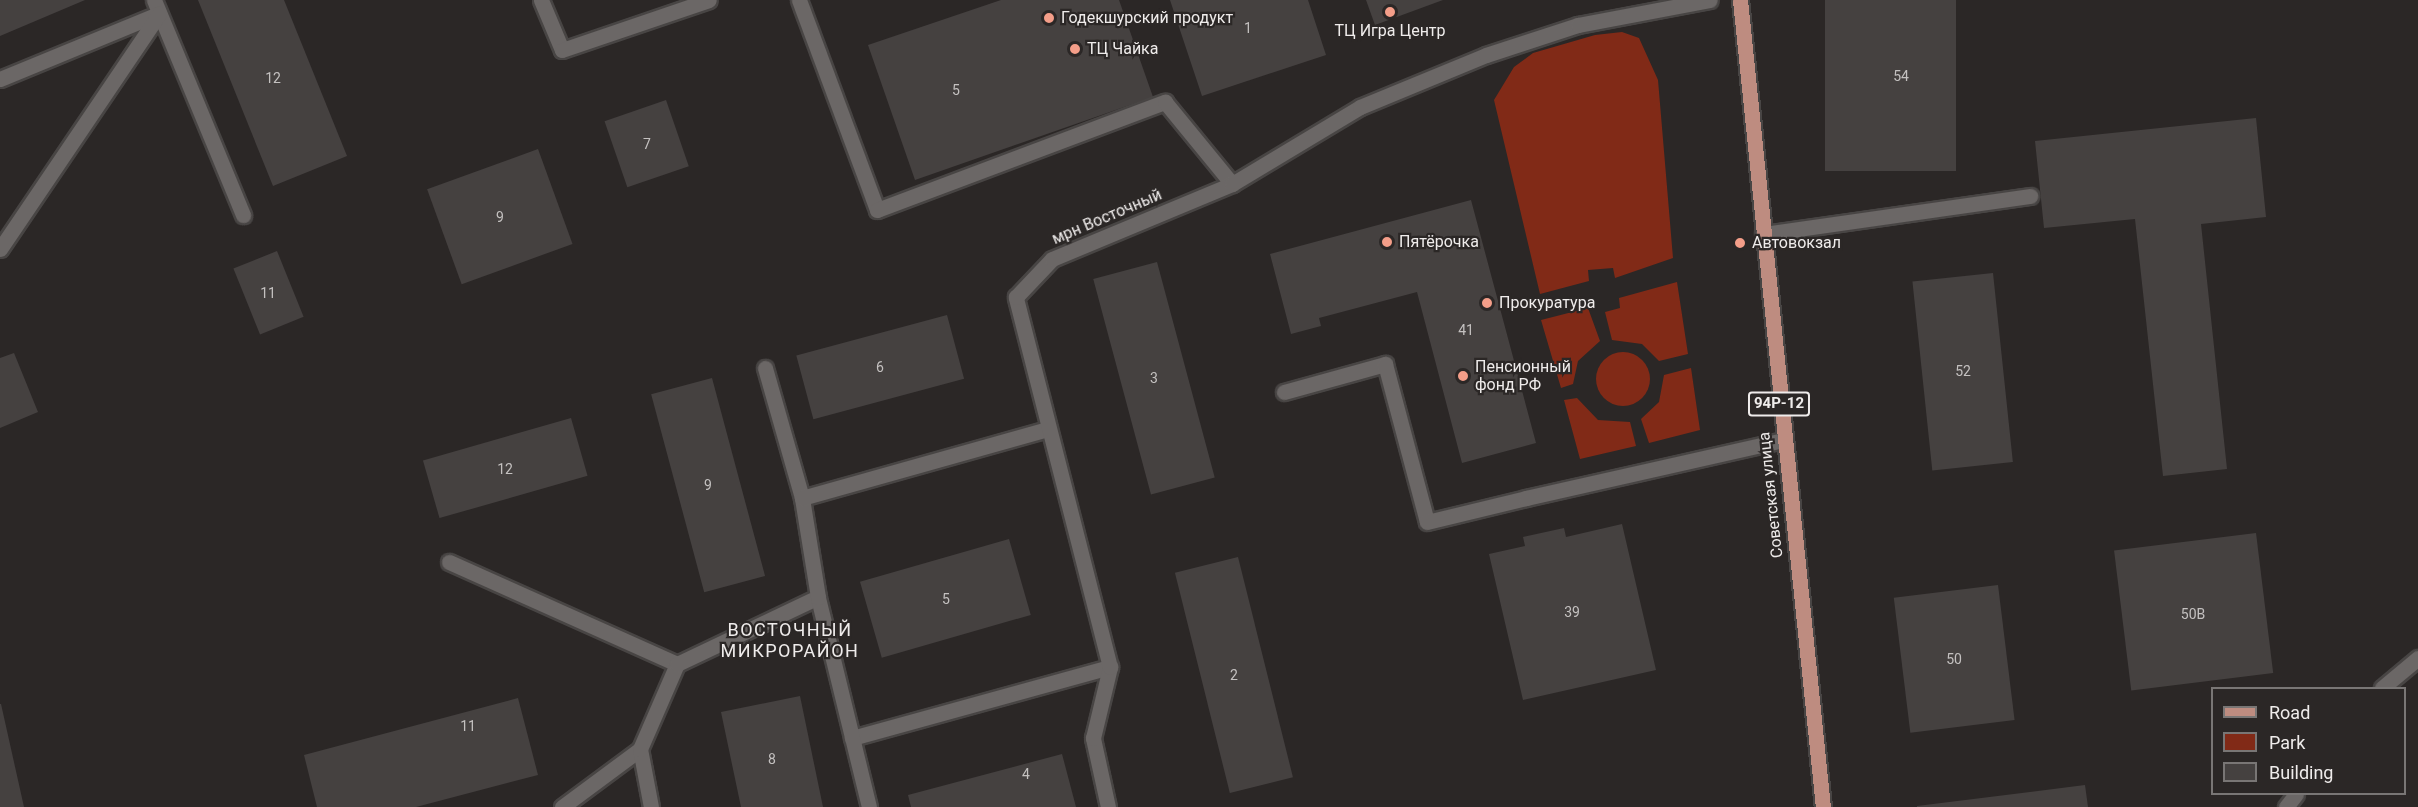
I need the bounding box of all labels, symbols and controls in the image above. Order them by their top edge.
marker: ТЦ Игра Центр [1383,5,1397,19]
place label: Годекшурский продукт [1061,8,1233,28]
marker: Годекшурский продукт [1042,11,1056,25]
house number: 1 [1244,20,1252,36]
place label: ТЦ Игра Центр [1334,21,1446,41]
place label: ТЦ Чайка [1087,39,1158,59]
marker: ТЦ Чайка [1068,42,1082,56]
house number: 54 [1893,68,1909,84]
house number: 12 [265,70,281,86]
house number: 5 [952,82,960,98]
house number: 7 [643,136,651,152]
street label: мрн Восточный [1049,185,1165,249]
house number: 9 [496,209,504,225]
place label: Пятёрочка [1399,232,1479,252]
place label: Автовокзал [1752,233,1841,253]
marker: Пятёрочка [1380,235,1394,249]
marker: Автовокзал [1733,236,1747,250]
house number: 11 [260,285,276,301]
place label: Прокуратура [1499,293,1595,313]
marker: Прокуратура [1480,296,1494,310]
house number: 41 [1458,322,1474,338]
place label: Пенсионный фонд РФ [1475,357,1571,395]
house number: 6 [876,359,884,375]
house number: 52 [1955,363,1971,379]
marker: Пенсионный фонд РФ [1456,369,1470,383]
house number: 3 [1150,370,1158,386]
road number: 94Р-12 [1748,392,1810,416]
street label: Советская улица [1755,431,1787,559]
house number: 12 [497,461,513,477]
house number: 9 [704,477,712,493]
house number: 5 [942,591,950,607]
house number: 39 [1564,604,1580,620]
house number: 50В [2181,606,2205,622]
district label: ВОСТОЧНЫЙ МИКРОРАЙОН [721,620,859,662]
house number: 50 [1946,651,1962,667]
house number: 2 [1230,667,1238,683]
legend [2211,687,2406,795]
text: Road [2269,702,2310,723]
house number: 11 [460,718,476,734]
text: Park [2269,732,2305,753]
house number: 8 [768,751,776,767]
text: Building [2269,762,2333,783]
house number: 4 [1022,766,1030,782]

